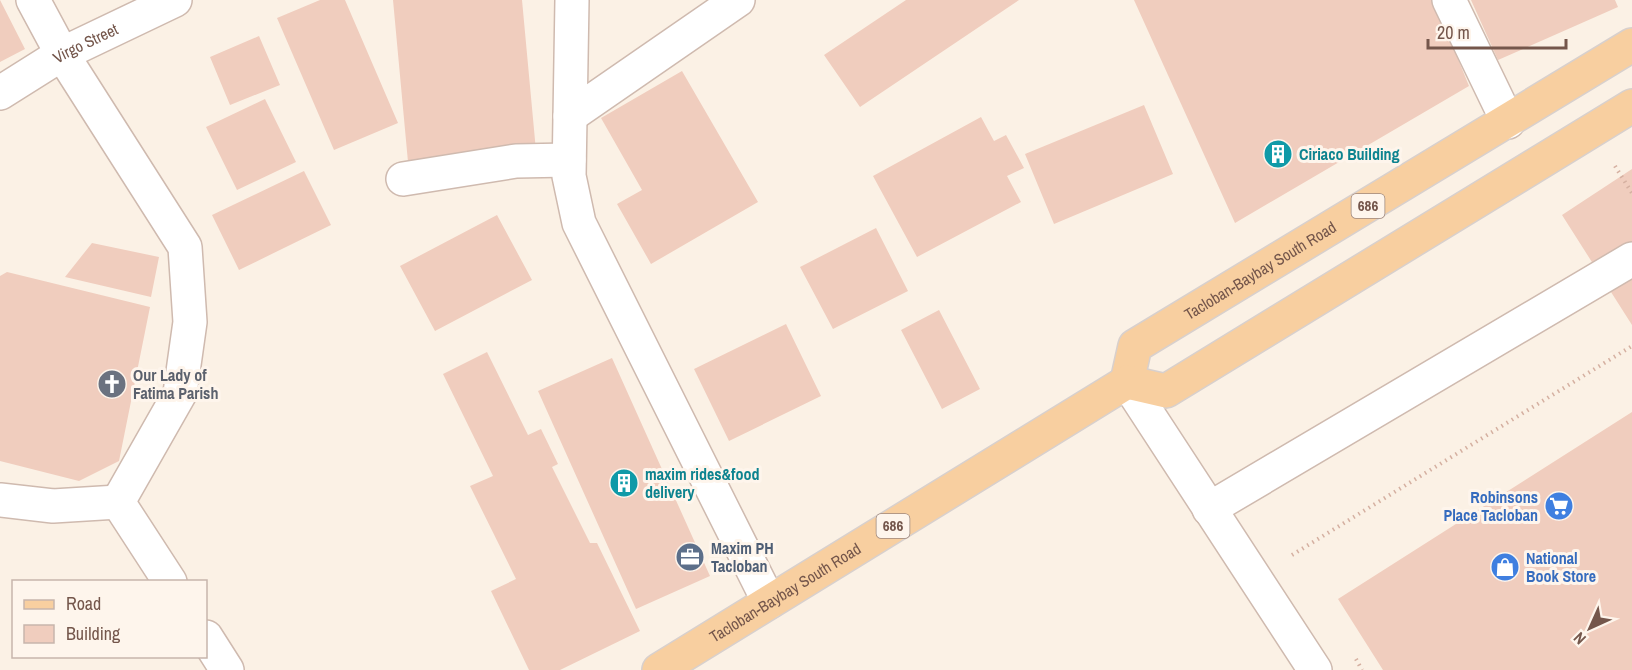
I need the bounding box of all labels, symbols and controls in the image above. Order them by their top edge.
scale bar [1428,12,1566,50]
street label: Virgo Street [48,18,122,68]
text: 20 m [1437,20,1470,45]
building icon: Ciriaco Building [1262,138,1294,170]
place label: Ciriaco Building [1299,143,1400,165]
road number: 686 [1352,194,1384,218]
street label: Tacloban-Baybay South Road [1180,216,1340,325]
place label: Our Lady of Fatima Parish [133,364,218,404]
church icon: Our Lady of Fatima Parish [96,368,128,400]
place label: maxim rides&food delivery [645,463,759,503]
building icon: maxim rides&food delivery [608,467,640,499]
place label: Robinsons Place Tacloban [1443,486,1538,526]
supermarket icon: Robinsons Place Tacloban [1543,490,1575,522]
road number: 686 [876,514,910,538]
street label: Tacloban-Baybay South Road [705,537,865,647]
place label: Maxim PH Tacloban [711,537,774,577]
office icon: Maxim PH Tacloban [674,541,706,573]
place label: National Book Store [1526,547,1596,587]
shop icon: National Book Store [1489,551,1521,583]
legend [12,580,207,658]
text: Road [66,591,101,616]
north arrow [1560,598,1620,658]
text: Building [66,621,121,646]
text: N [1568,627,1591,650]

